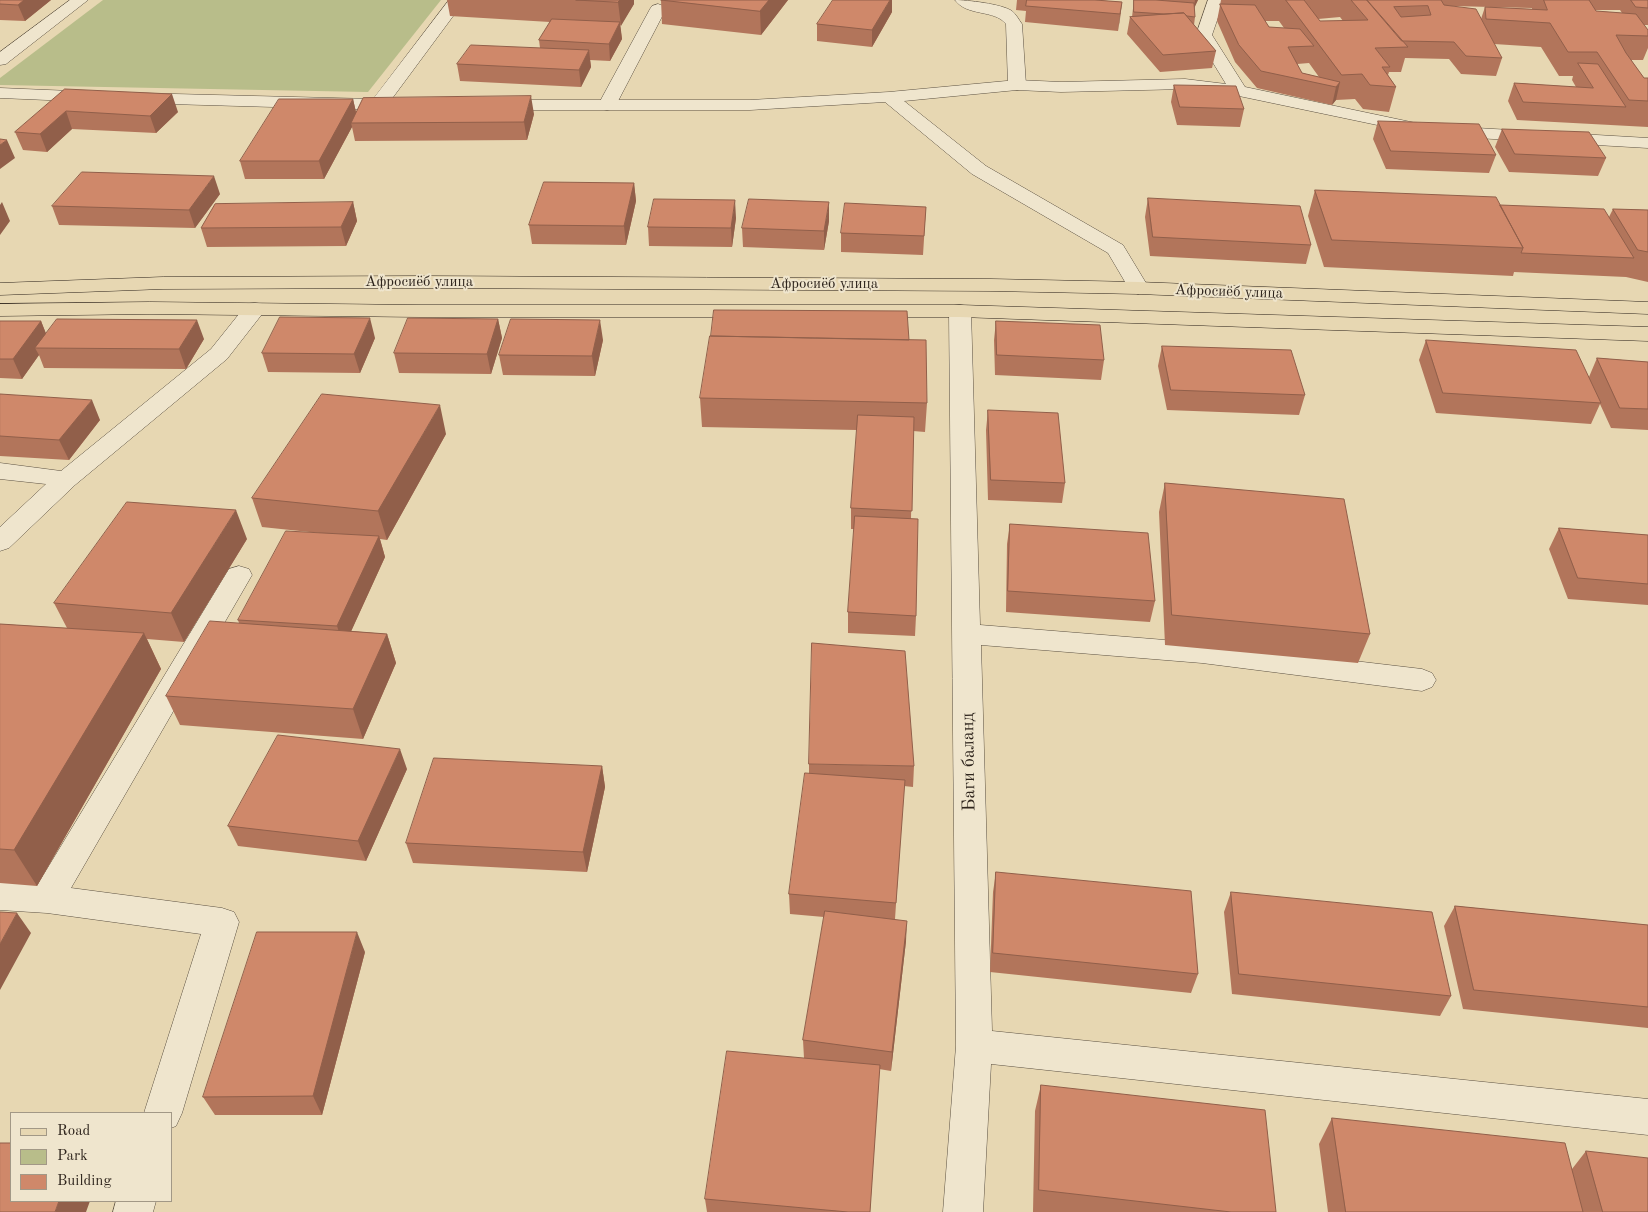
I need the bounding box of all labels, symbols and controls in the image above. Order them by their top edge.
street label: Афросиёб улица [365,273,473,291]
street label: Афросиёб улица [770,275,878,293]
street label: Афросиёб улица [1175,281,1283,303]
street label: Баги баланд [957,712,981,812]
legend [10,1112,172,1202]
text: Road [57,1124,90,1139]
text: Park [57,1149,88,1164]
text: Building [57,1174,112,1189]

